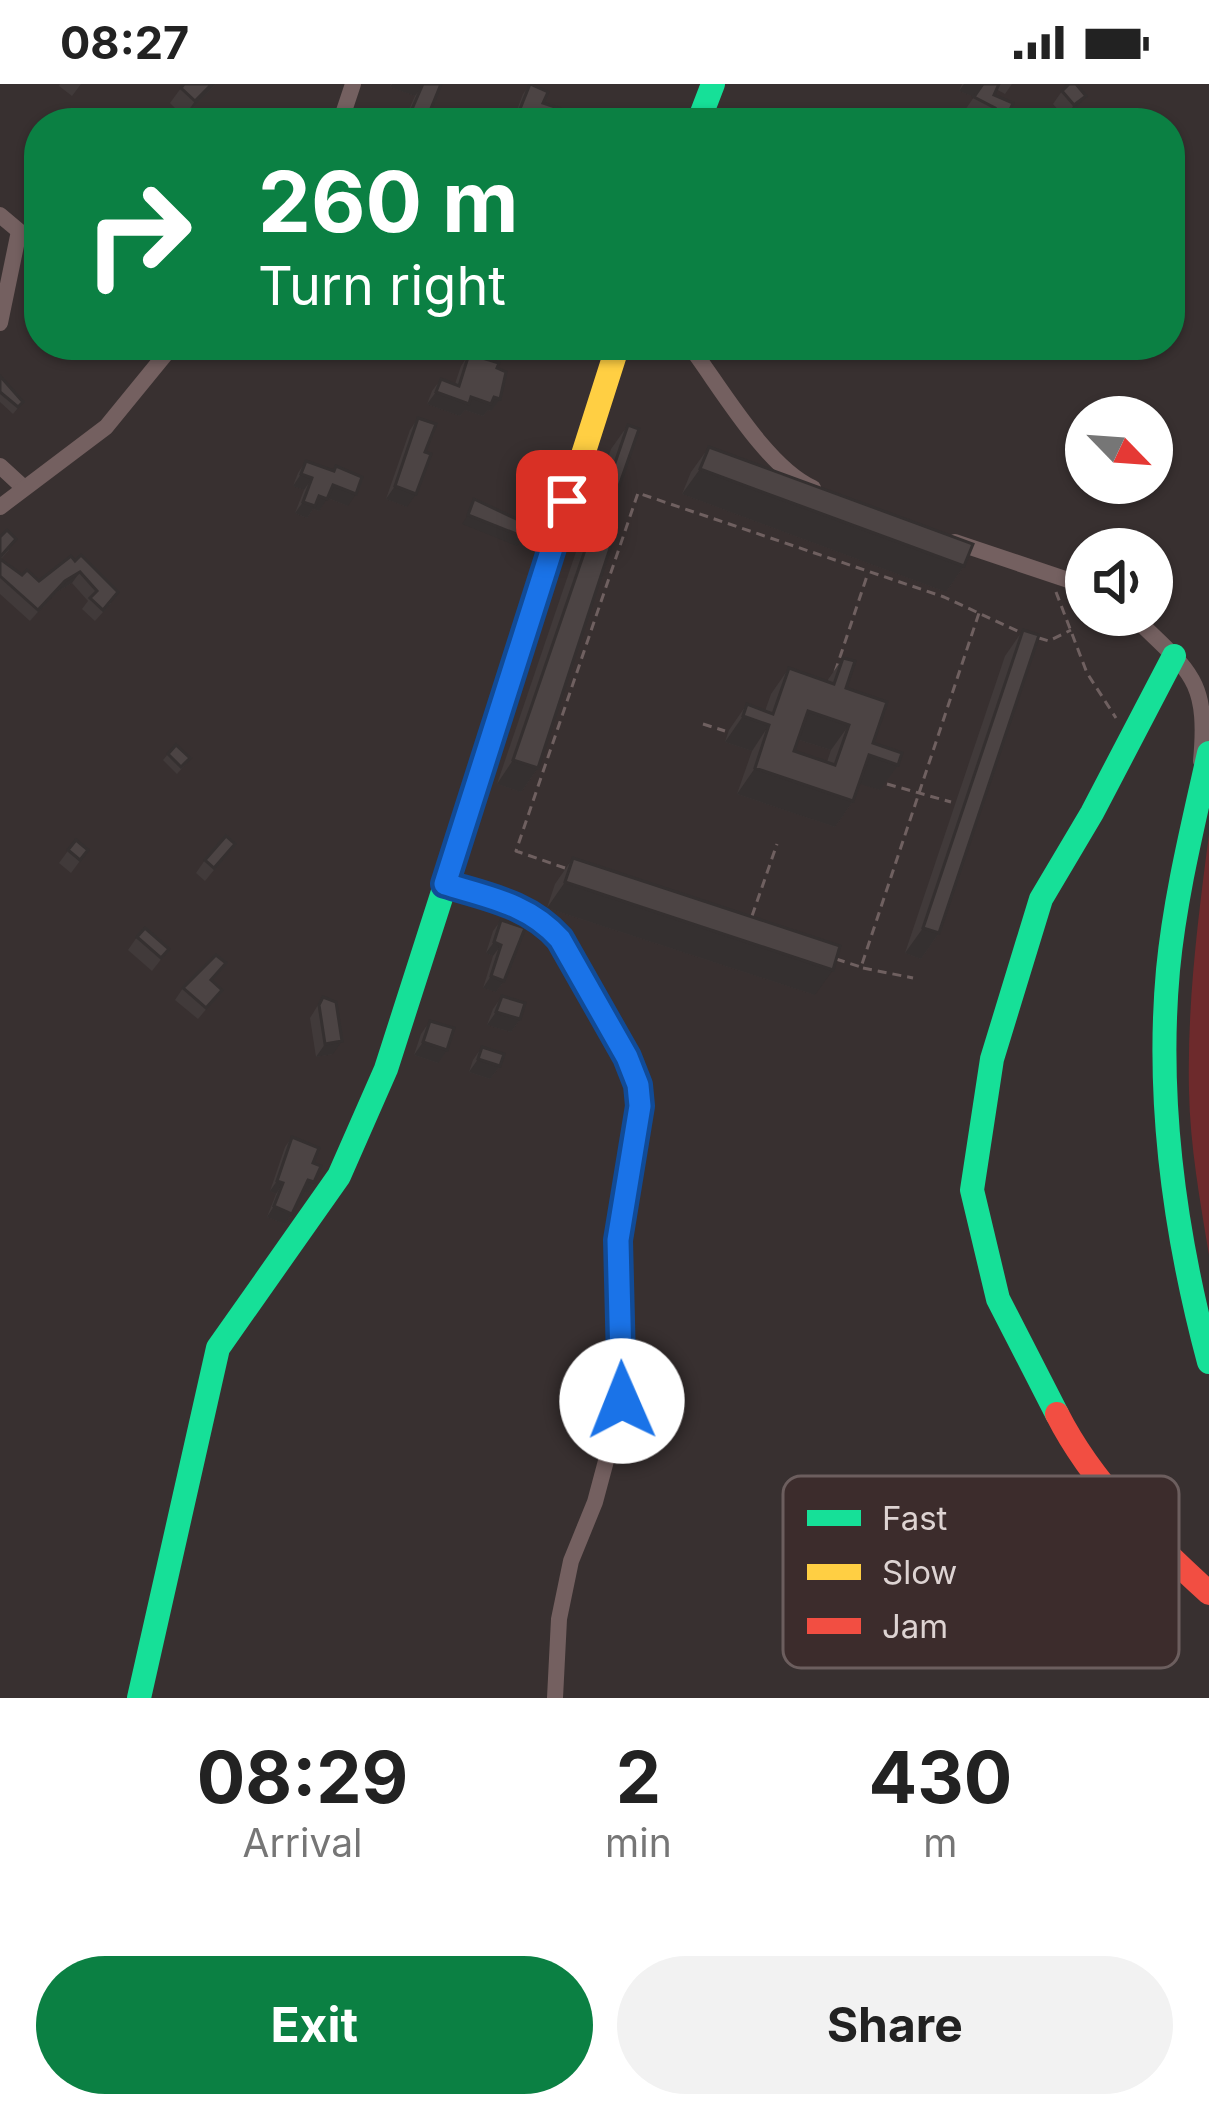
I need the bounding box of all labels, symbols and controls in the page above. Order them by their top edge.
text: 08:27 [60,15,189,70]
text: 260 m [258,151,519,252]
icon: right [60,156,216,312]
text: Turn right [258,253,506,318]
north arrow [1065,396,1173,504]
map controls [1065,396,1173,636]
pin [516,450,618,552]
icon: arrive [534,468,600,534]
button: sound [1065,528,1173,636]
position arrow [559,1338,685,1464]
legend [783,1476,1179,1668]
text: Fast [882,1498,948,1538]
text: Slow [882,1552,957,1592]
text: Jam [882,1606,948,1646]
text: 08:29 [197,1733,408,1820]
text: 2 [616,1733,661,1820]
text: 430 [868,1733,1012,1820]
text: Arrival [243,1819,363,1866]
text: min [605,1819,672,1866]
text: m [923,1819,957,1866]
button: Exit [36,1956,593,2094]
button: Share [617,1956,1173,2094]

